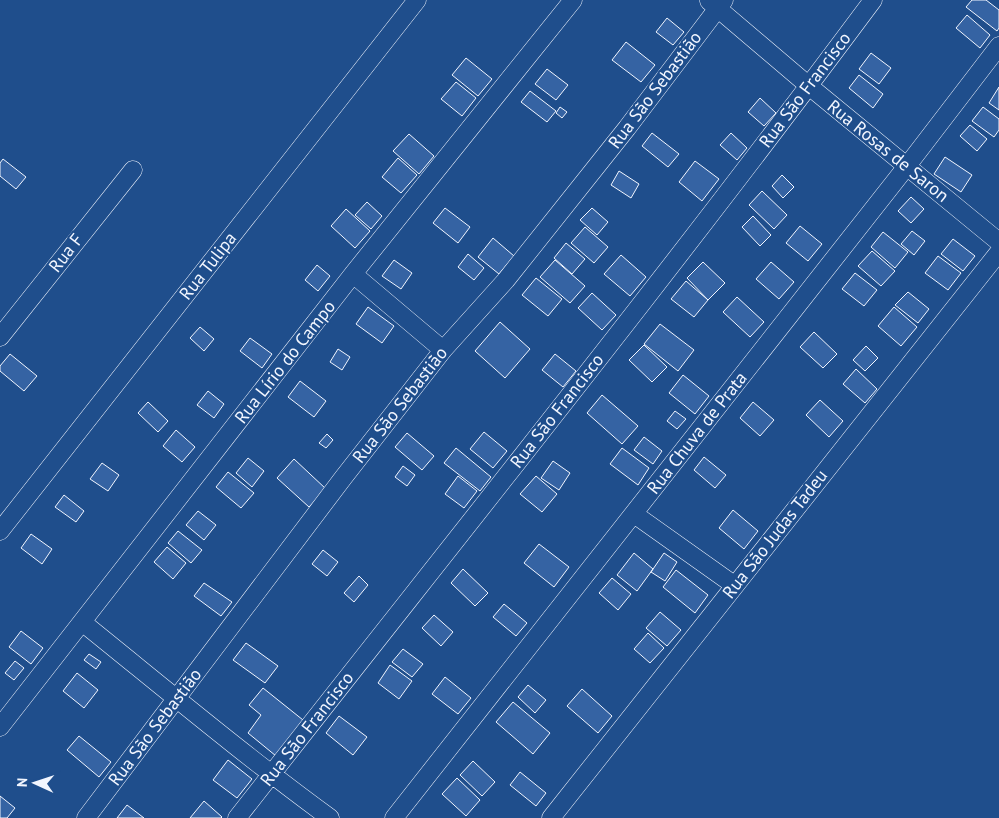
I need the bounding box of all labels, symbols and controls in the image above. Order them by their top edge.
street label: Rua São Sebastião [603,26,706,153]
street label: Rua São Francisco [754,27,856,152]
street label: Rua Rosas de Saron [823,94,954,207]
street label: Rua Tulipa [174,227,241,304]
street label: Rua F [43,229,88,277]
street label: Rua Lírio do Campo [229,295,340,428]
street label: Rua São Sebastião [347,342,452,467]
street label: Rua São Francisco [505,349,608,473]
street label: Rua Chuva de Prata [642,367,752,499]
street label: Rua São Judas Tadeu [717,464,832,603]
street label: Rua São Sebastião [103,663,206,790]
street label: Rua São Francisco [255,667,358,791]
north arrow [10,758,60,808]
text: N [13,777,31,787]

